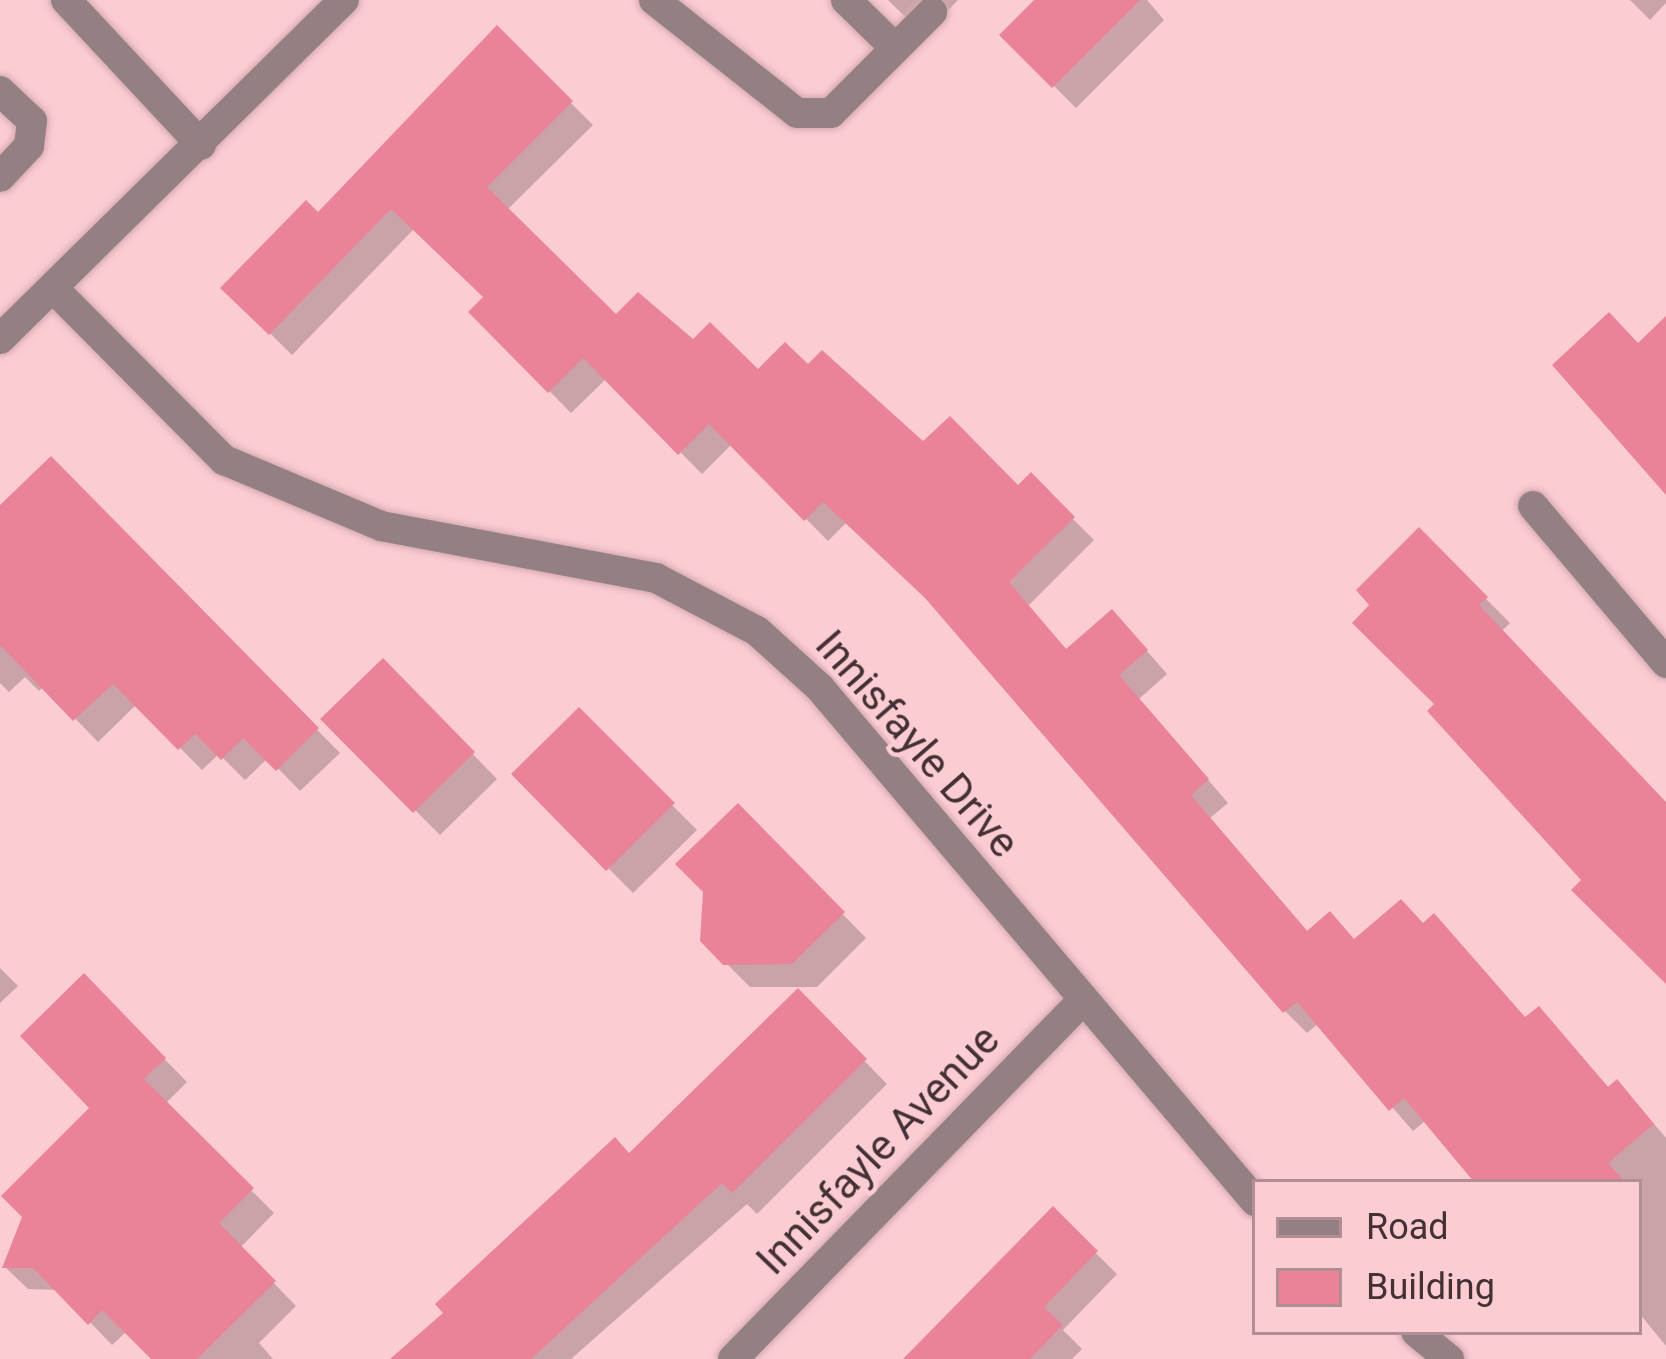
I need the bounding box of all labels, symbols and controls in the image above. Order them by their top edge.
street label: Innisfayle Drive [805,620,1029,868]
street label: Innisfayle Avenue [746,1015,1010,1285]
legend [1252,1179,1642,1335]
text: Road [1366,1206,1449,1248]
text: Building [1366,1266,1495,1308]

